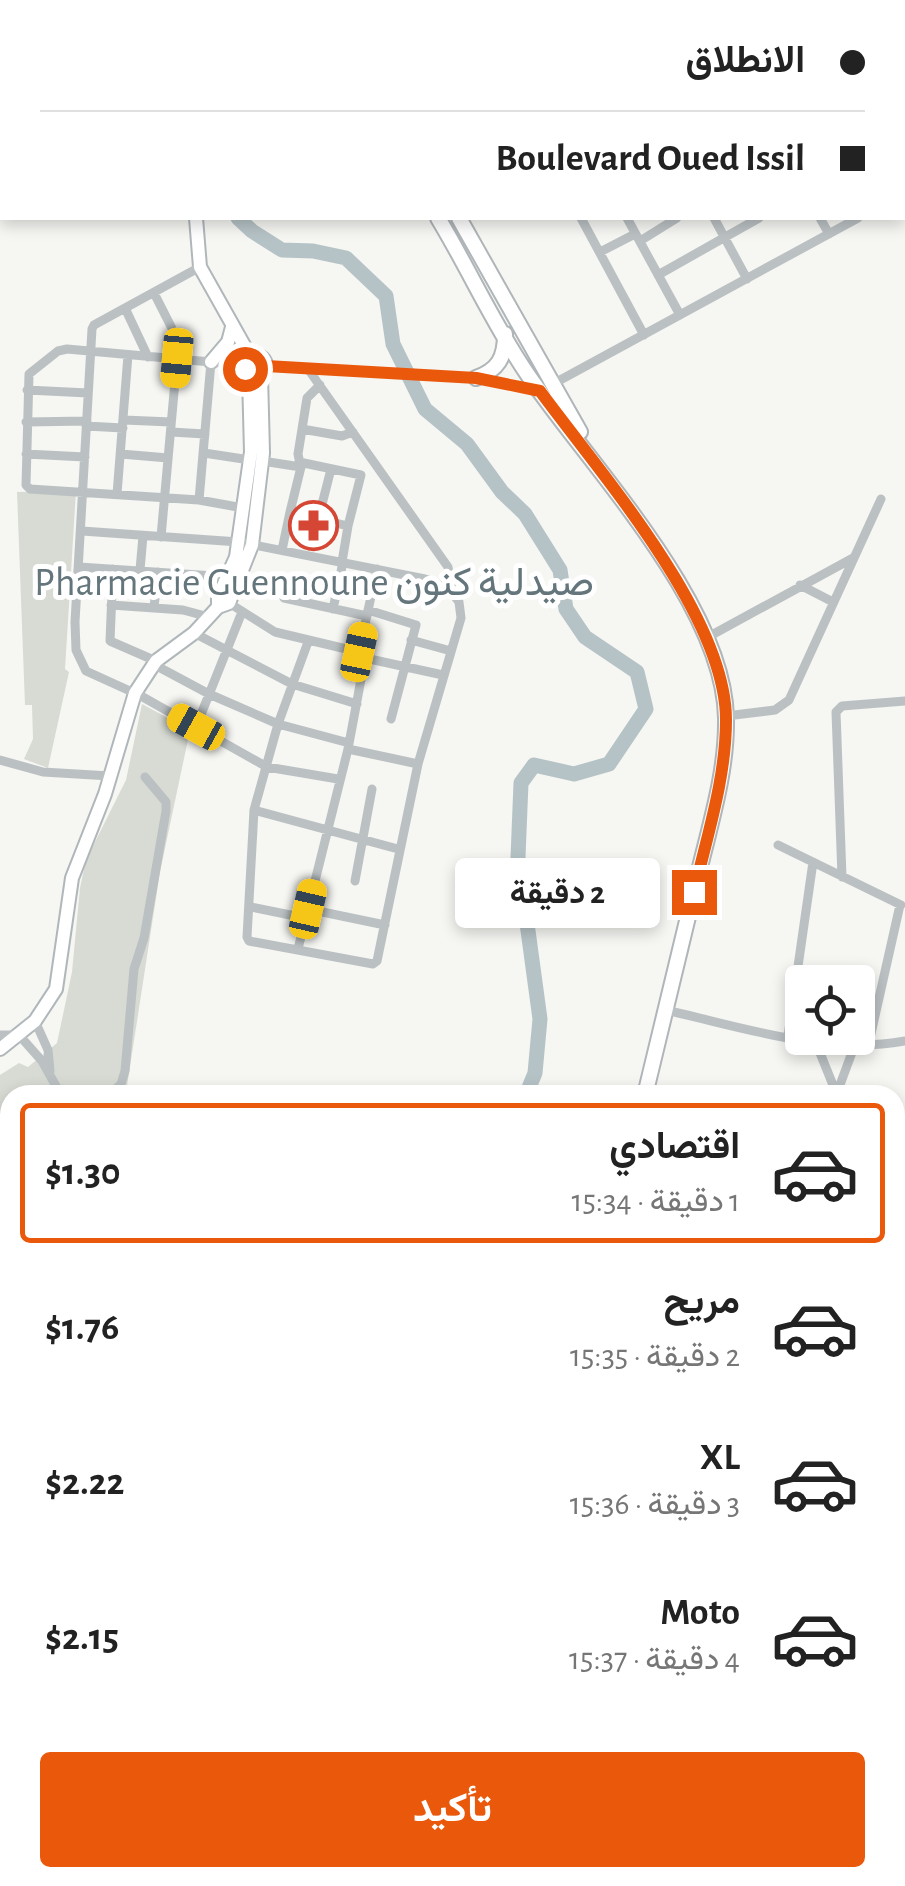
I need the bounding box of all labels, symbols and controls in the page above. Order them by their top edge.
text: الانطلاق [686,42,805,80]
text: Boulevard Oued Issil [495,140,805,178]
car [159,327,195,389]
route start [223,347,268,392]
pharmacy icon: Pharmacie Guennoune صيدلية كنون [288,500,340,552]
place label: Pharmacie Guennoune صيدلية كنون [34,563,594,606]
car [338,620,380,684]
car [162,699,230,755]
callout: 2 دقيقة [454,857,659,927]
route end [672,870,717,915]
car [287,876,329,942]
text: 2 دقيقة [510,877,605,909]
map controls [785,965,875,1055]
button: locate [785,965,875,1055]
text: اقتصادي [609,1128,740,1166]
icon: car [770,1128,860,1218]
text: $1.30 [45,1154,121,1192]
text: 1 دقيقة · 15:34 [571,1185,740,1217]
text: مريح [664,1283,740,1321]
icon: car [770,1283,860,1373]
text: $1.76 [45,1309,119,1347]
text: 2 دقيقة · 15:35 [570,1340,740,1372]
icon: car [770,1438,860,1528]
text: XL [700,1439,740,1477]
text: $2.22 [45,1464,125,1502]
text: 3 دقيقة · 15:36 [570,1488,740,1520]
icon: car [770,1593,860,1683]
text: Moto [660,1594,740,1632]
text: $2.15 [45,1619,119,1657]
text: 4 دقيقة · 15:37 [569,1643,740,1675]
button: تأكيد [40,1752,865,1867]

